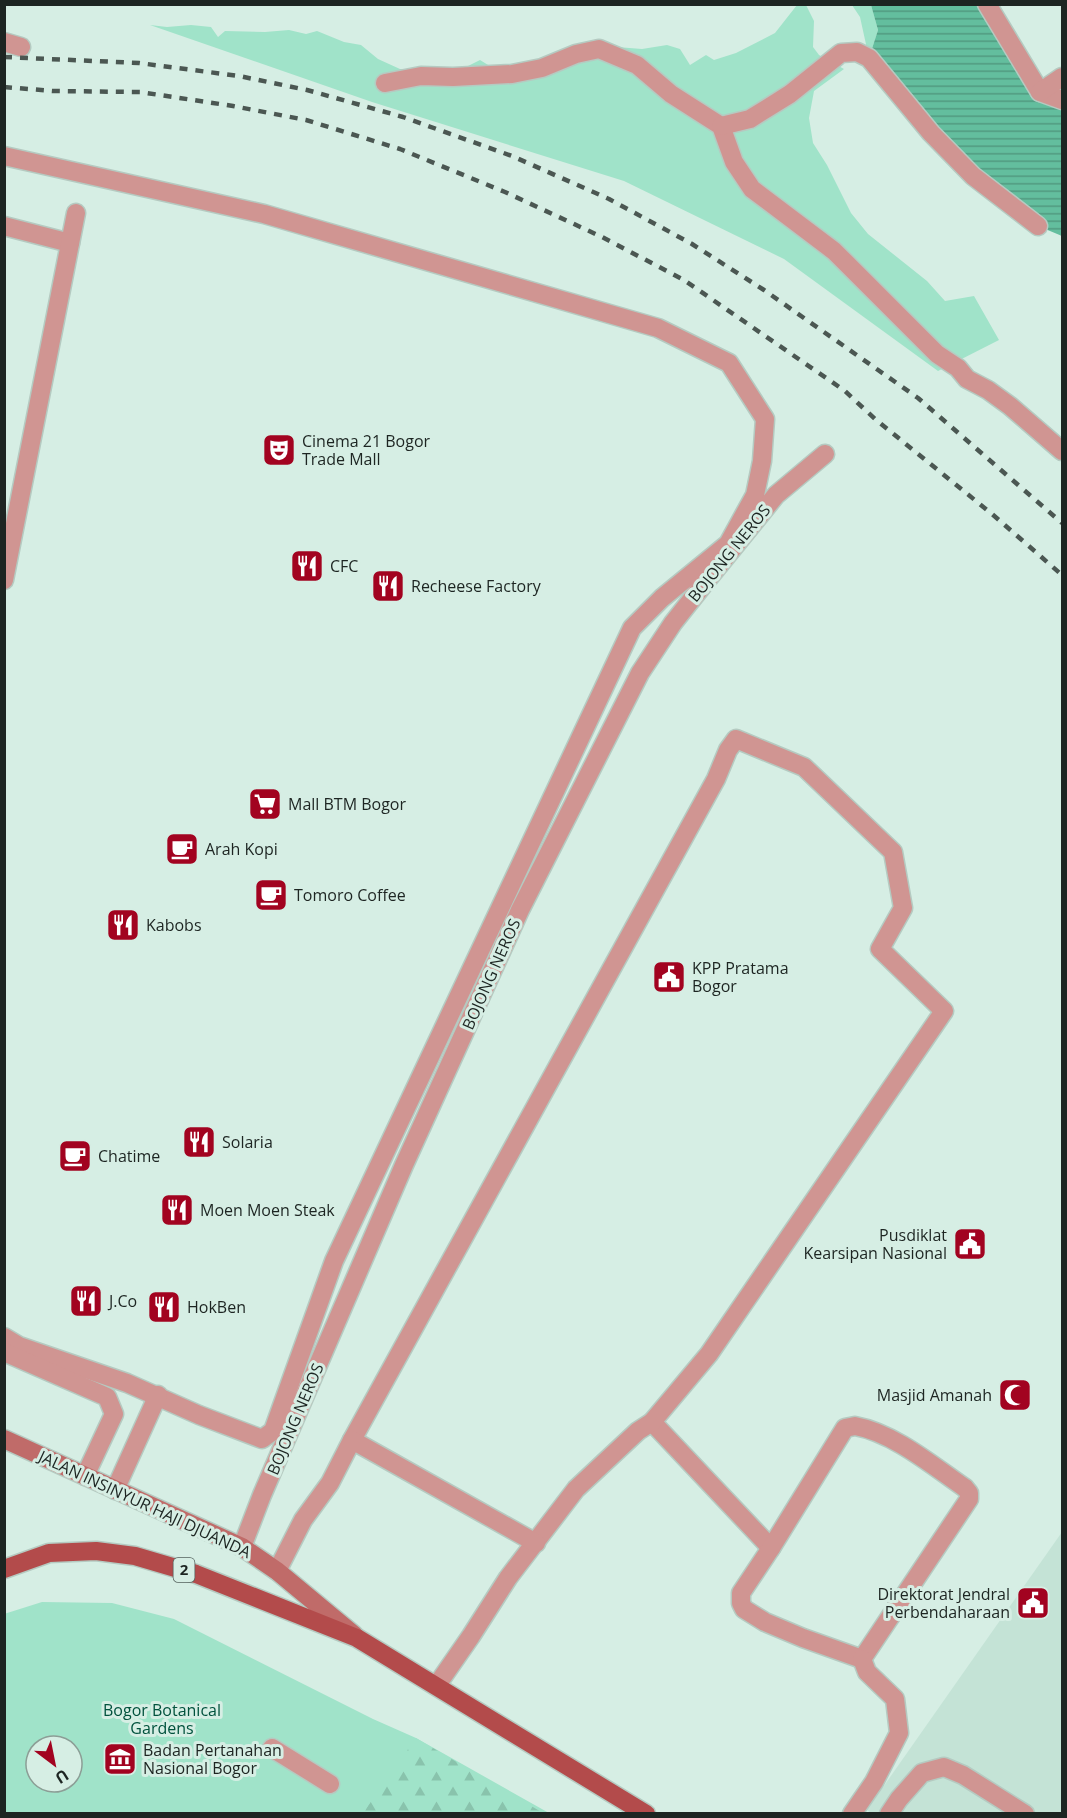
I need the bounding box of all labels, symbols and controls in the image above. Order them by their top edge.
place label: Cinema 21 Bogor Trade Mall [302,430,431,470]
theatre icon: Cinema 21 Bogor Trade Mall [261,432,297,468]
street label: BOJONG NEROS [683,500,775,606]
restaurant icon: CFC [289,548,325,584]
place label: CFC [330,555,358,577]
restaurant icon: Recheese Factory [370,568,406,604]
place label: Recheese Factory [411,575,542,597]
supermarket icon: Mall BTM Bogor [247,786,283,822]
place label: Mall BTM Bogor [288,793,406,815]
cafe icon: Arah Kopi [164,831,200,867]
place label: Arah Kopi [205,838,278,860]
cafe icon: Tomoro Coffee [253,877,289,913]
place label: Tomoro Coffee [294,884,406,906]
restaurant icon: Kabobs [105,907,141,943]
place label: Kabobs [146,914,202,936]
street label: BOJONG NEROS [457,915,525,1033]
place label: KPP Pratama Bogor [692,957,789,997]
public building icon: KPP Pratama Bogor [651,959,687,995]
restaurant icon: Solaria [181,1124,217,1160]
place label: Solaria [222,1131,273,1153]
cafe icon: Chatime [57,1138,93,1174]
place label: Chatime [98,1145,160,1167]
restaurant icon: Moen Moen Steak [159,1192,195,1228]
place label: Moen Moen Steak [200,1199,335,1221]
place label: Pusdiklat Kearsipan Nasional [804,1224,947,1264]
public building icon: Pusdiklat Kearsipan Nasional [952,1226,988,1262]
restaurant icon: J.Co [68,1283,104,1319]
restaurant icon: HokBen [146,1289,182,1325]
place label: J.Co [107,1290,137,1312]
place label: HokBen [187,1296,246,1318]
street label: BOJONG NEROS [262,1360,329,1478]
mosque icon: Masjid Amanah [997,1377,1033,1413]
place label: Masjid Amanah [877,1384,992,1406]
street label: JALAN INSINYUR HAJI DJUANDA [33,1444,256,1563]
road number: 2 [174,1558,195,1582]
place label: Direktorat Jendral Perbendaharaan [877,1583,1010,1623]
public building icon: Direktorat Jendral Perbendaharaan [1015,1585,1051,1621]
park label: Bogor Botanical Gardens [103,1699,221,1739]
north arrow [24,1734,84,1794]
place label: Badan Pertanahan Nasional Bogor [143,1739,282,1779]
museum icon: Badan Pertanahan Nasional Bogor [102,1741,138,1777]
text: U [51,1764,73,1789]

